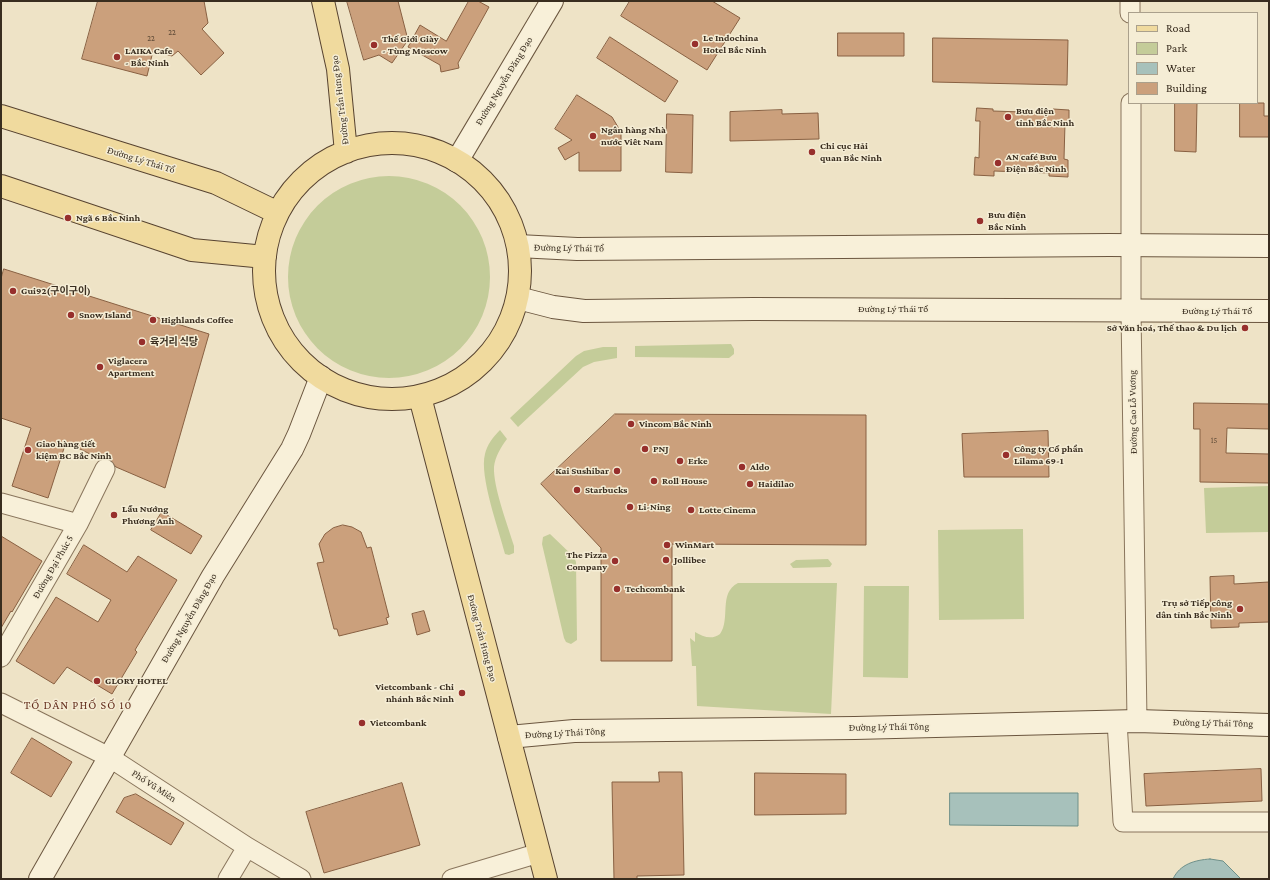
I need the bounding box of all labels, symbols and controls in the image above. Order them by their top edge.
legend [1128,12,1258,104]
text: Road [1166,21,1190,35]
house number: 22 [168,28,176,38]
place label: Le Indochina Hotel Bắc Ninh [703,32,766,56]
place label: Thế Giới Giày - Tùng Moscow [382,33,448,56]
house number: 22 [147,34,155,44]
street label: Đường Nguyễn Đăng Đạo [473,34,535,128]
marker: Le Indochina Hotel Bắc Ninh [690,39,700,49]
marker: Thế Giới Giày - Tùng Moscow [369,40,379,50]
text: Park [1166,41,1187,55]
place label: LAIKA Cafe - Bắc Ninh [125,45,172,68]
marker: LAIKA Cafe - Bắc Ninh [112,52,122,62]
street label: Đường Trần Hưng Đạo [329,55,351,145]
text: Water [1166,61,1195,75]
text: Building [1166,81,1207,95]
place label: Bưu điện tỉnh Bắc Ninh [1016,105,1074,128]
marker: Bưu điện tỉnh Bắc Ninh [1003,112,1013,122]
place label: Ngân hàng Nhà nước Viêt Nam [601,124,666,148]
marker: Ngân hàng Nhà nước Viêt Nam [588,131,598,141]
place label: Chi cục Hải quan Bắc Ninh [820,140,882,164]
street label: Đường Lý Thái Tổ [106,144,176,176]
marker: Chi cục Hải quan Bắc Ninh [807,147,817,157]
place label: AN café Bưu Điện Bắc Ninh [1006,151,1066,174]
marker: AN café Bưu Điện Bắc Ninh [993,158,1003,168]
place label: Bưu điện Bắc Ninh [988,209,1026,232]
place label: Ngã 6 Bắc Ninh [76,212,140,224]
marker: Ngã 6 Bắc Ninh [63,213,73,223]
marker: Bưu điện Bắc Ninh [975,216,985,226]
street label: Đường Lý Thái Tổ [534,241,604,255]
place label: Gui92(구이구이) [21,285,91,297]
marker: Gui92(구이구이) [8,286,18,296]
street label: Đường Lý Thái Tổ [858,303,928,315]
street label: Đường Lý Thái Tổ [1182,305,1252,317]
place label: Snow Island [79,309,131,321]
marker: Snow Island [66,310,76,320]
place label: Highlands Coffee [161,314,233,326]
marker: Highlands Coffee [148,315,158,325]
place label: Sở Văn hoá, Thế thao & Du lịch [1107,322,1237,334]
marker: Sở Văn hoá, Thế thao & Du lịch [1240,323,1250,333]
place label: 육거리 식당 [150,336,198,348]
marker: 육거리 식당 [137,337,147,347]
place label: Viglacera Apartment [108,355,154,378]
marker: Viglacera Apartment [95,362,105,372]
street label: Đường Cao Lỗ Vương [1126,370,1140,454]
place label: Vincom Bắc Ninh [639,418,712,430]
marker: Vincom Bắc Ninh [626,419,636,429]
house number: 15 [1211,436,1217,446]
place label: Giao hàng tiết kiệm BC Bắc Ninh [36,438,112,462]
place label: PNJ [653,443,669,455]
place label: Công ty Cổ phần Lilama 69-1 [1014,443,1083,466]
marker: PNJ [640,444,650,454]
marker: Giao hàng tiết kiệm BC Bắc Ninh [23,445,33,455]
marker: Công ty Cổ phần Lilama 69-1 [1001,450,1011,460]
place label: Erke [688,455,708,467]
marker: Erke [675,456,685,466]
place label: Aldo [750,461,770,473]
marker: Aldo [737,462,747,472]
place label: Kai Sushibar [555,465,609,477]
marker: Kai Sushibar [612,466,622,476]
place label: Roll House [662,475,707,487]
marker: Roll House [649,476,659,486]
place label: Haidilao [758,478,794,490]
marker: Haidilao [745,479,755,489]
place label: Starbucks [585,484,627,496]
marker: Starbucks [572,485,582,495]
place label: Li-Ning [638,501,671,513]
marker: Li-Ning [625,502,635,512]
place label: Lẩu Nướng Phương Anh [122,503,174,526]
place label: Lotte Cinema [699,504,756,516]
marker: Lotte Cinema [686,505,696,515]
marker: Lẩu Nướng Phương Anh [109,510,119,520]
street label: Đường Đại Phúc 5 [30,533,76,601]
place label: WinMart [675,539,714,551]
marker: WinMart [662,540,672,550]
place label: The Pizza Company [566,549,607,572]
place label: Jollibee [674,554,706,566]
marker: Jollibee [661,555,671,565]
marker: The Pizza Company [610,556,620,566]
street label: Đường Nguyễn Đăng Đạo [158,571,220,665]
place label: Techcombank [625,583,685,595]
marker: Techcombank [612,584,622,594]
street label: Đường Trần Hưng Đạo [465,593,499,683]
place label: Trụ sở Tiếp công dân tỉnh Bắc Ninh [1156,597,1232,620]
marker: Trụ sở Tiếp công dân tỉnh Bắc Ninh [1235,604,1245,614]
place label: GLORY HOTEL [105,675,168,687]
marker: GLORY HOTEL [92,676,102,686]
place label: Vietcombank - Chi nhánh Bắc Ninh [375,681,454,704]
marker: Vietcombank - Chi nhánh Bắc Ninh [457,688,467,698]
district label: TỔ DÂN PHỐ SỐ 10 [24,698,132,712]
street label: Đường Lý Thái Tông [1173,716,1253,730]
place label: Vietcombank [370,717,426,729]
marker: Vietcombank [357,718,367,728]
street label: Đường Lý Thái Tông [849,720,929,734]
street label: Đường Lý Thái Tông [525,725,605,741]
street label: Phố Vũ Miên [129,767,179,805]

